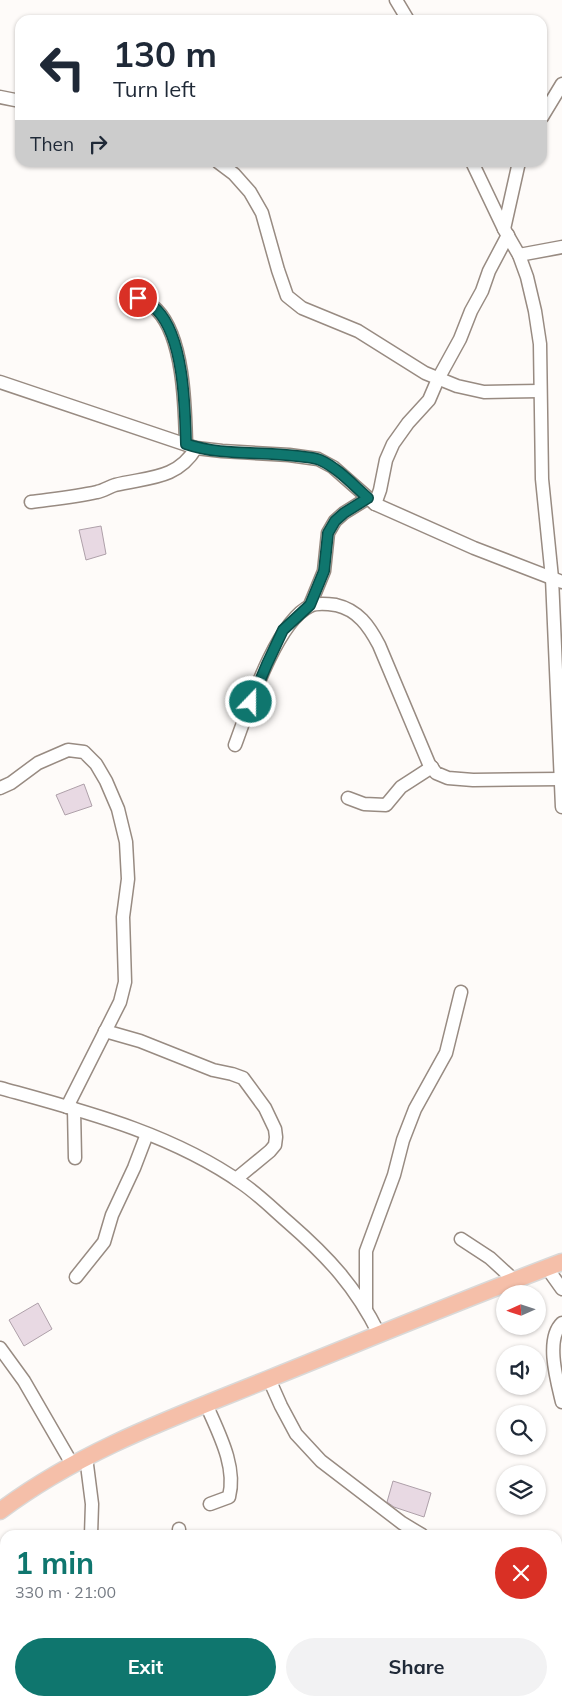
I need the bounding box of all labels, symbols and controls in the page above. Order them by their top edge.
text: 130 m [113,32,217,76]
icon: left [30,35,95,100]
text: Turn left [113,75,196,103]
icon: right [84,130,112,158]
text: Then [30,132,74,156]
pin [117,277,159,319]
icon: arrive [124,284,152,312]
position arrow [224,675,276,727]
north arrow [496,1285,546,1335]
map controls [496,1285,546,1515]
button: sound [496,1345,546,1395]
button: search [496,1405,546,1455]
button: layers [496,1465,546,1515]
text: 1 min [15,1544,94,1582]
button: close [495,1547,547,1599]
text: 330 m · 21:00 [15,1582,116,1602]
button: Exit [15,1638,276,1696]
button: Share [286,1638,547,1696]

